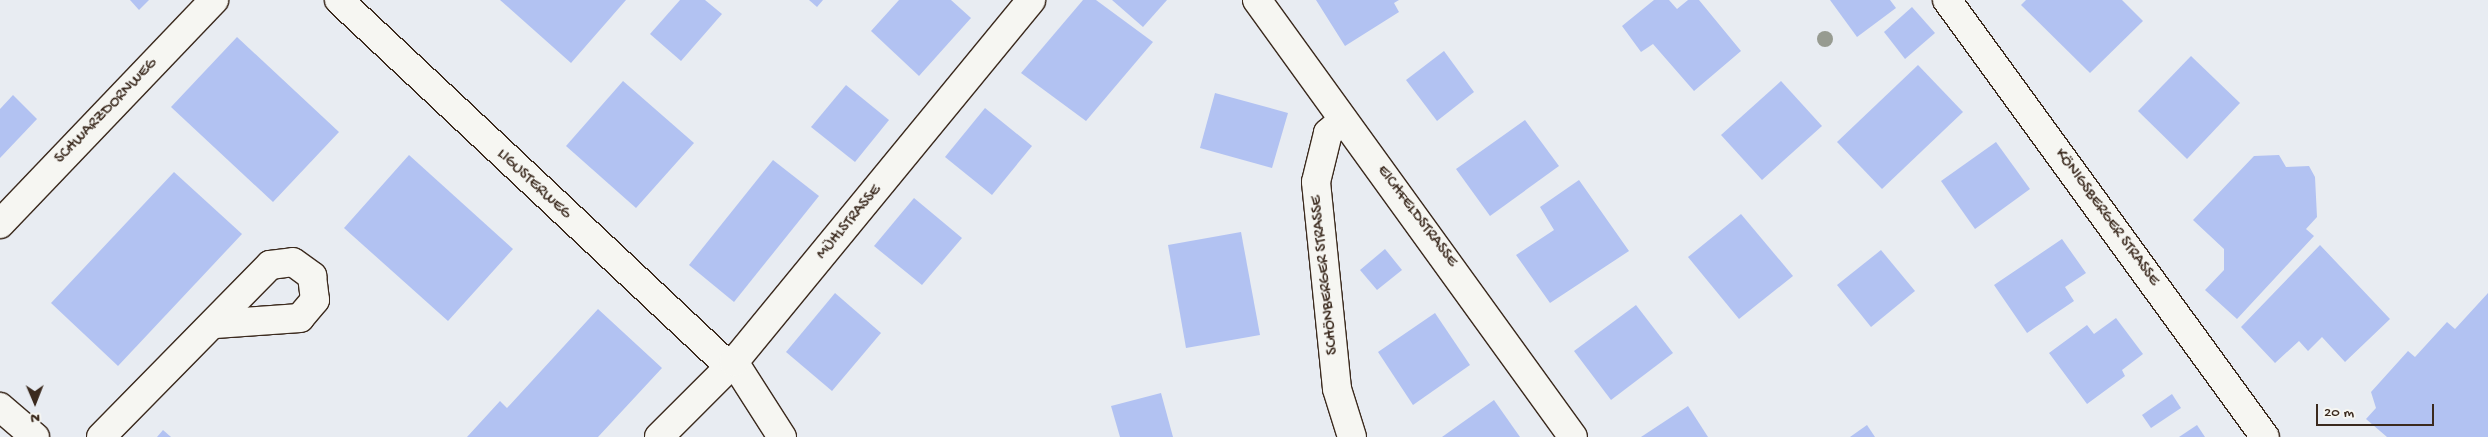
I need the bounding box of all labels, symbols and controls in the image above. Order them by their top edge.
street label: SCHWARZDORNWEG [52,55,162,169]
street label: LIGUSTERWEG [492,146,574,224]
street label: KÖNIGSBERGER STRASSE [2050,146,2162,290]
street label: EICHFELDSTRASSE [1372,162,1460,272]
street label: MÜHLSTRASSE [813,182,887,264]
street label: SCHÖNBERGER STRASSE [1308,194,1344,356]
north arrow [10,377,60,427]
scale bar [2318,394,2436,426]
text: 20 m [2324,404,2354,422]
text: N [31,409,40,426]

